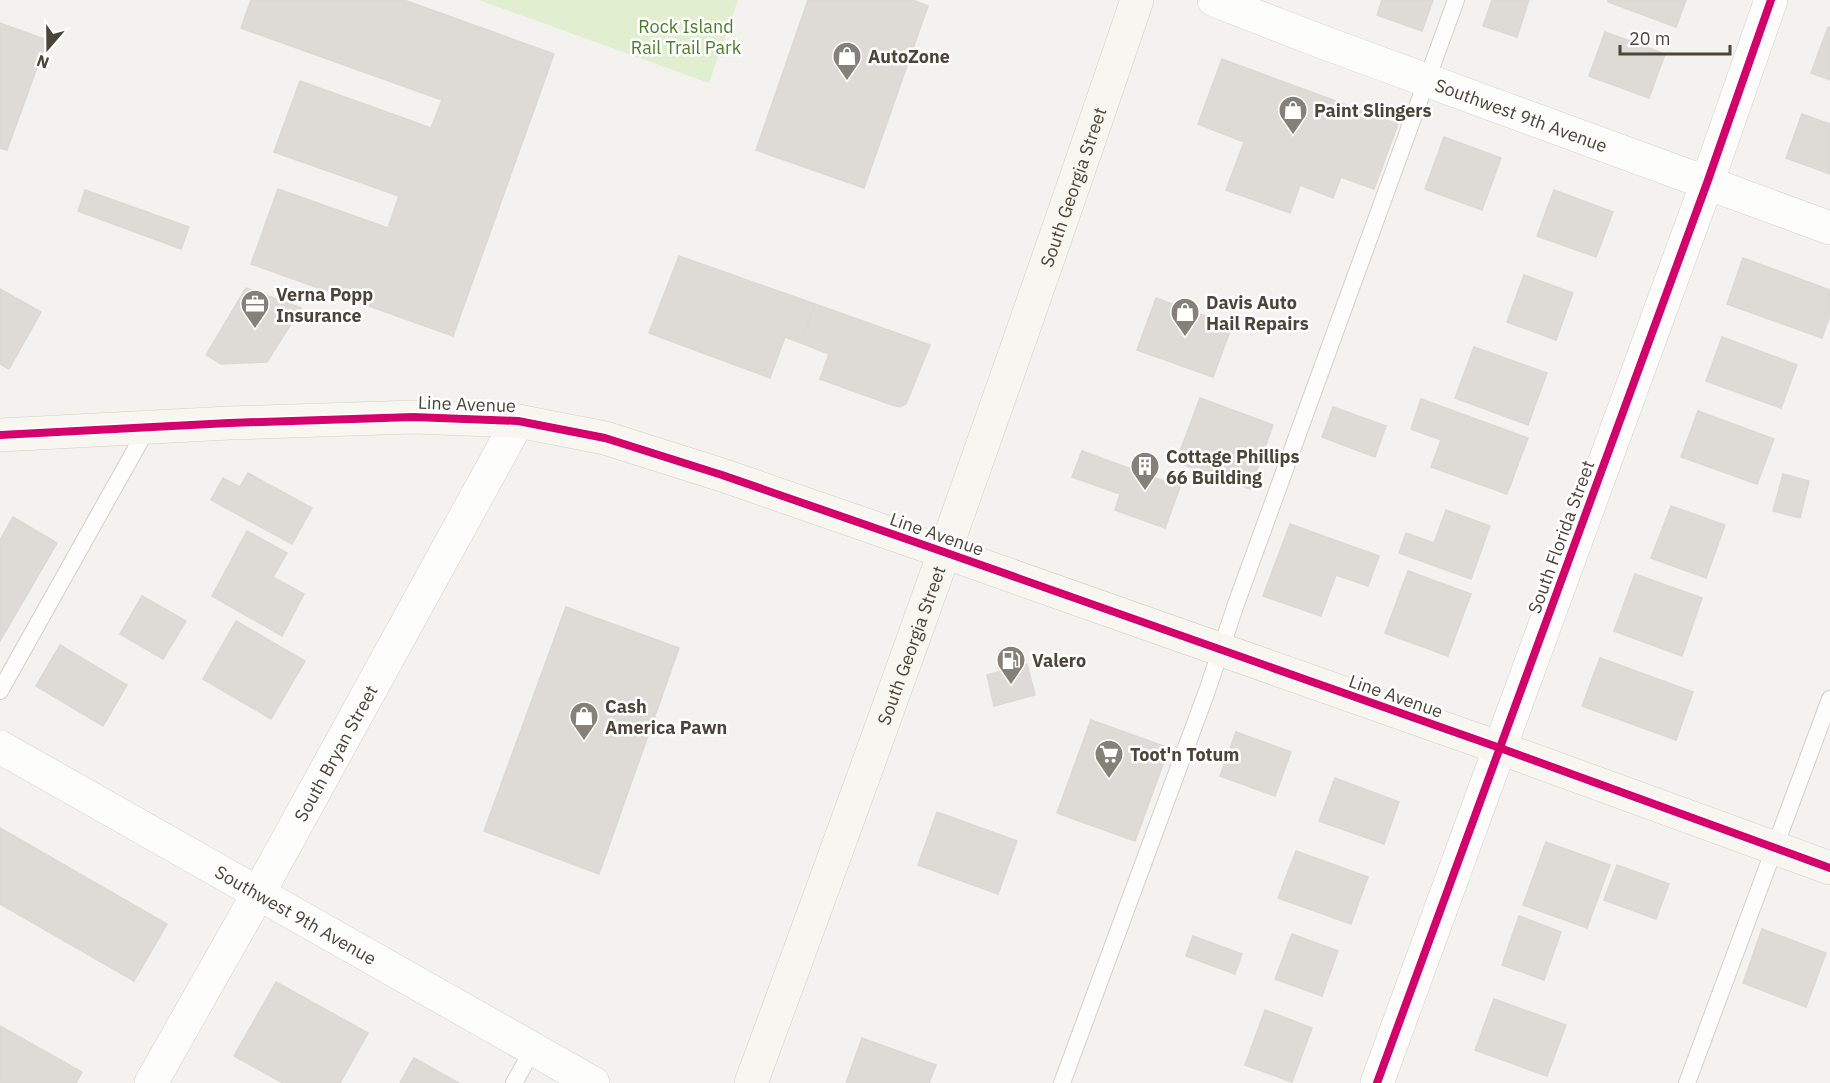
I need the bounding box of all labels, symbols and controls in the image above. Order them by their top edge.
park label: Rock Island Rail Trail Park [631,15,742,59]
north arrow [18,18,78,78]
scale bar [1620,18,1730,56]
text: 20 m [1629,27,1671,50]
shop icon: AutoZone [831,40,863,82]
place label: AutoZone [868,45,950,68]
text: N [34,51,52,73]
street label: Southwest 9th Avenue [1432,73,1611,157]
shop icon: Paint Slingers [1277,94,1309,136]
place label: Paint Slingers [1314,99,1432,122]
street label: South Georgia Street [1035,104,1111,270]
place label: Verna Popp Insurance [276,283,373,327]
office icon: Verna Popp Insurance [239,288,271,330]
place label: Davis Auto Hail Repairs [1206,291,1309,335]
shop icon: Davis Auto Hail Repairs [1169,296,1201,338]
street label: Line Avenue [418,391,516,417]
place label: Cottage Phillips 66 Building [1166,445,1300,489]
building icon: Cottage Phillips 66 Building [1129,450,1161,492]
street label: South Florida Street [1523,457,1599,617]
street label: Line Avenue [887,507,987,561]
street label: South Georgia Street [872,563,950,728]
fuel station icon: Valero [995,644,1027,686]
place label: Valero [1032,649,1086,672]
street label: Line Avenue [1346,669,1446,723]
street label: South Bryan Street [289,681,382,825]
place label: Cash America Pawn [605,695,727,739]
shop icon: Cash America Pawn [568,700,600,742]
supermarket icon: Toot'n Totum [1093,738,1125,780]
place label: Toot'n Totum [1130,743,1239,766]
street label: Southwest 9th Avenue [211,860,381,970]

